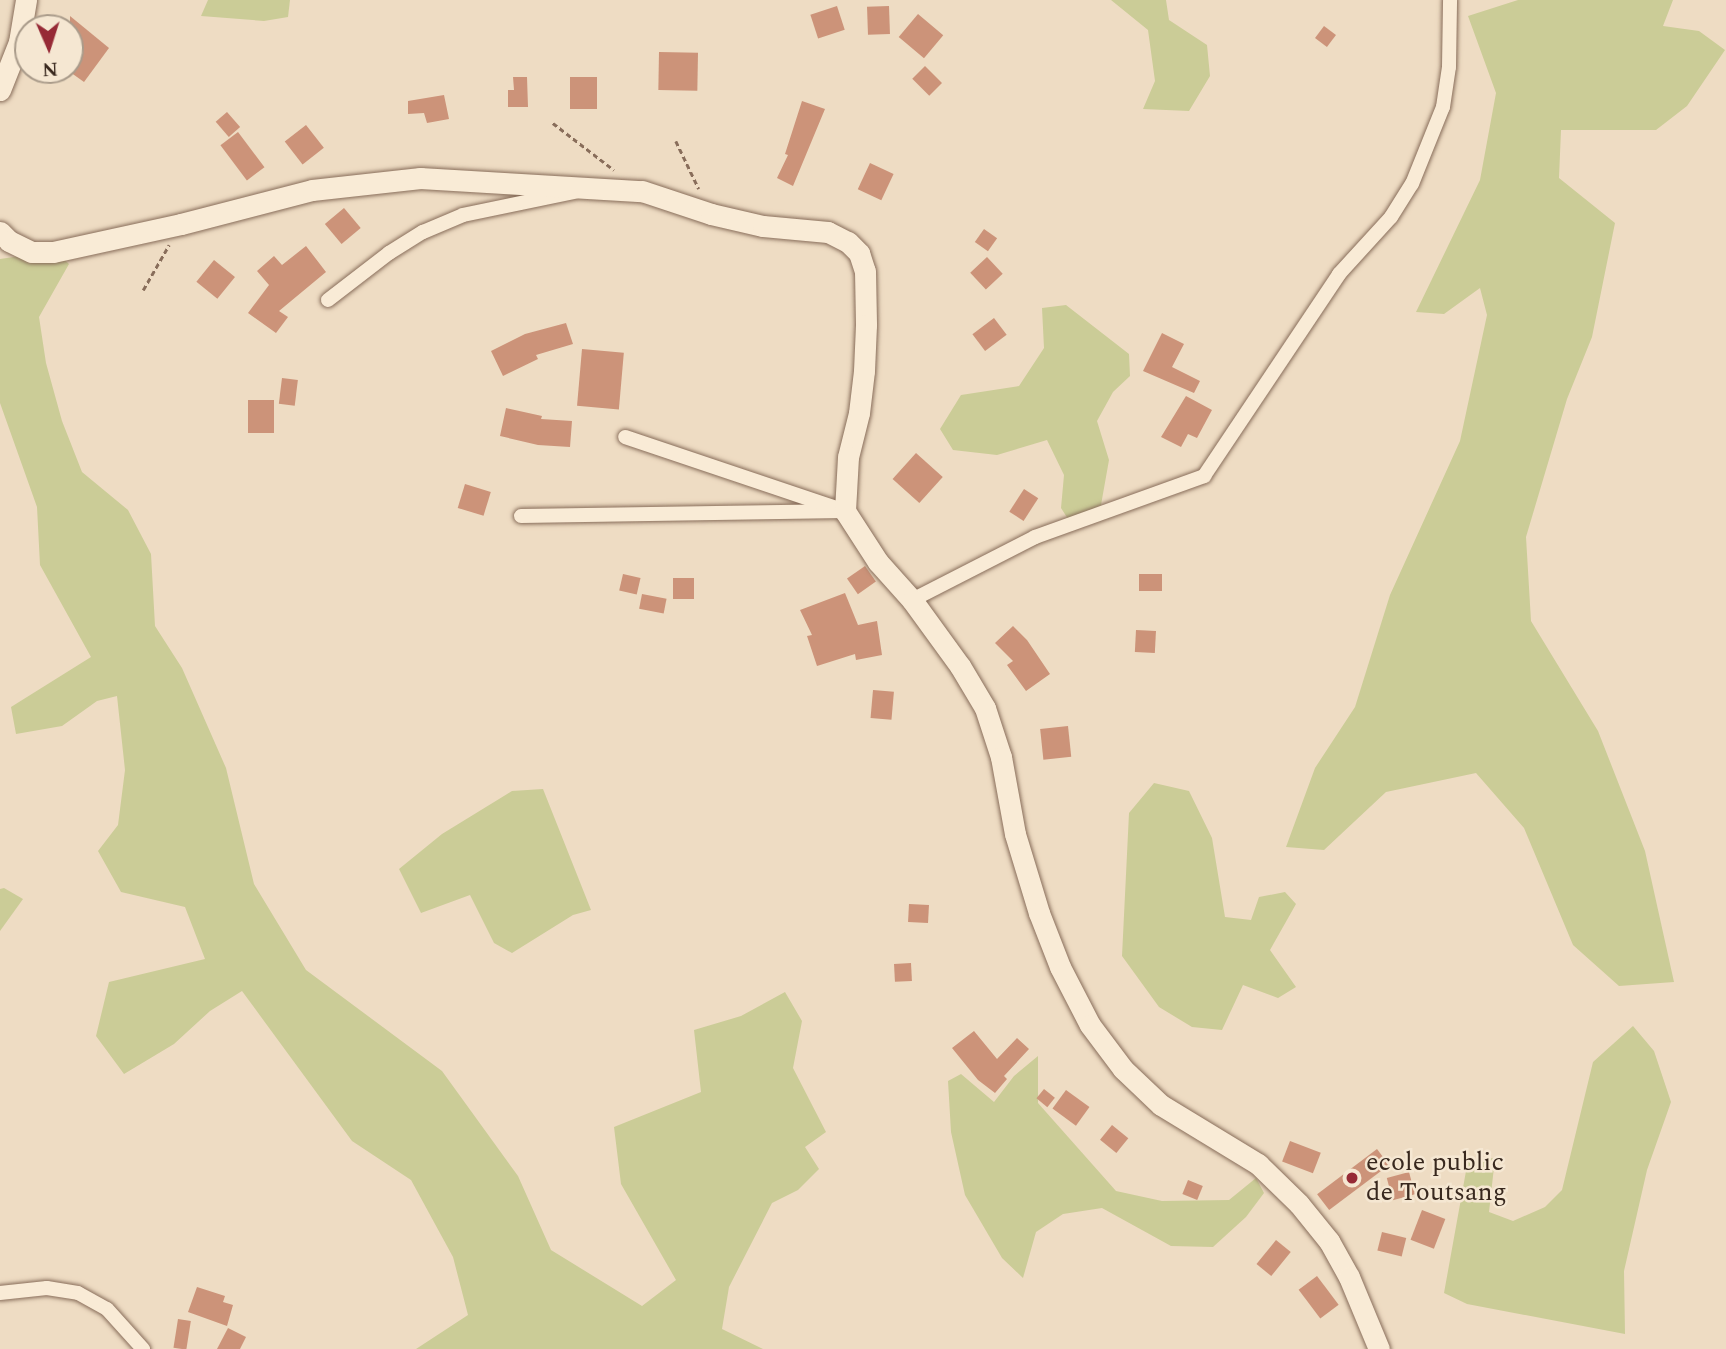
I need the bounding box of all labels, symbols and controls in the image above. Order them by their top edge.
north arrow [14,14,84,84]
text: N [42,54,59,83]
place label: ecole public de Toutsang [1366,1147,1507,1208]
marker: ecole public de Toutsang [1344,1170,1360,1186]

